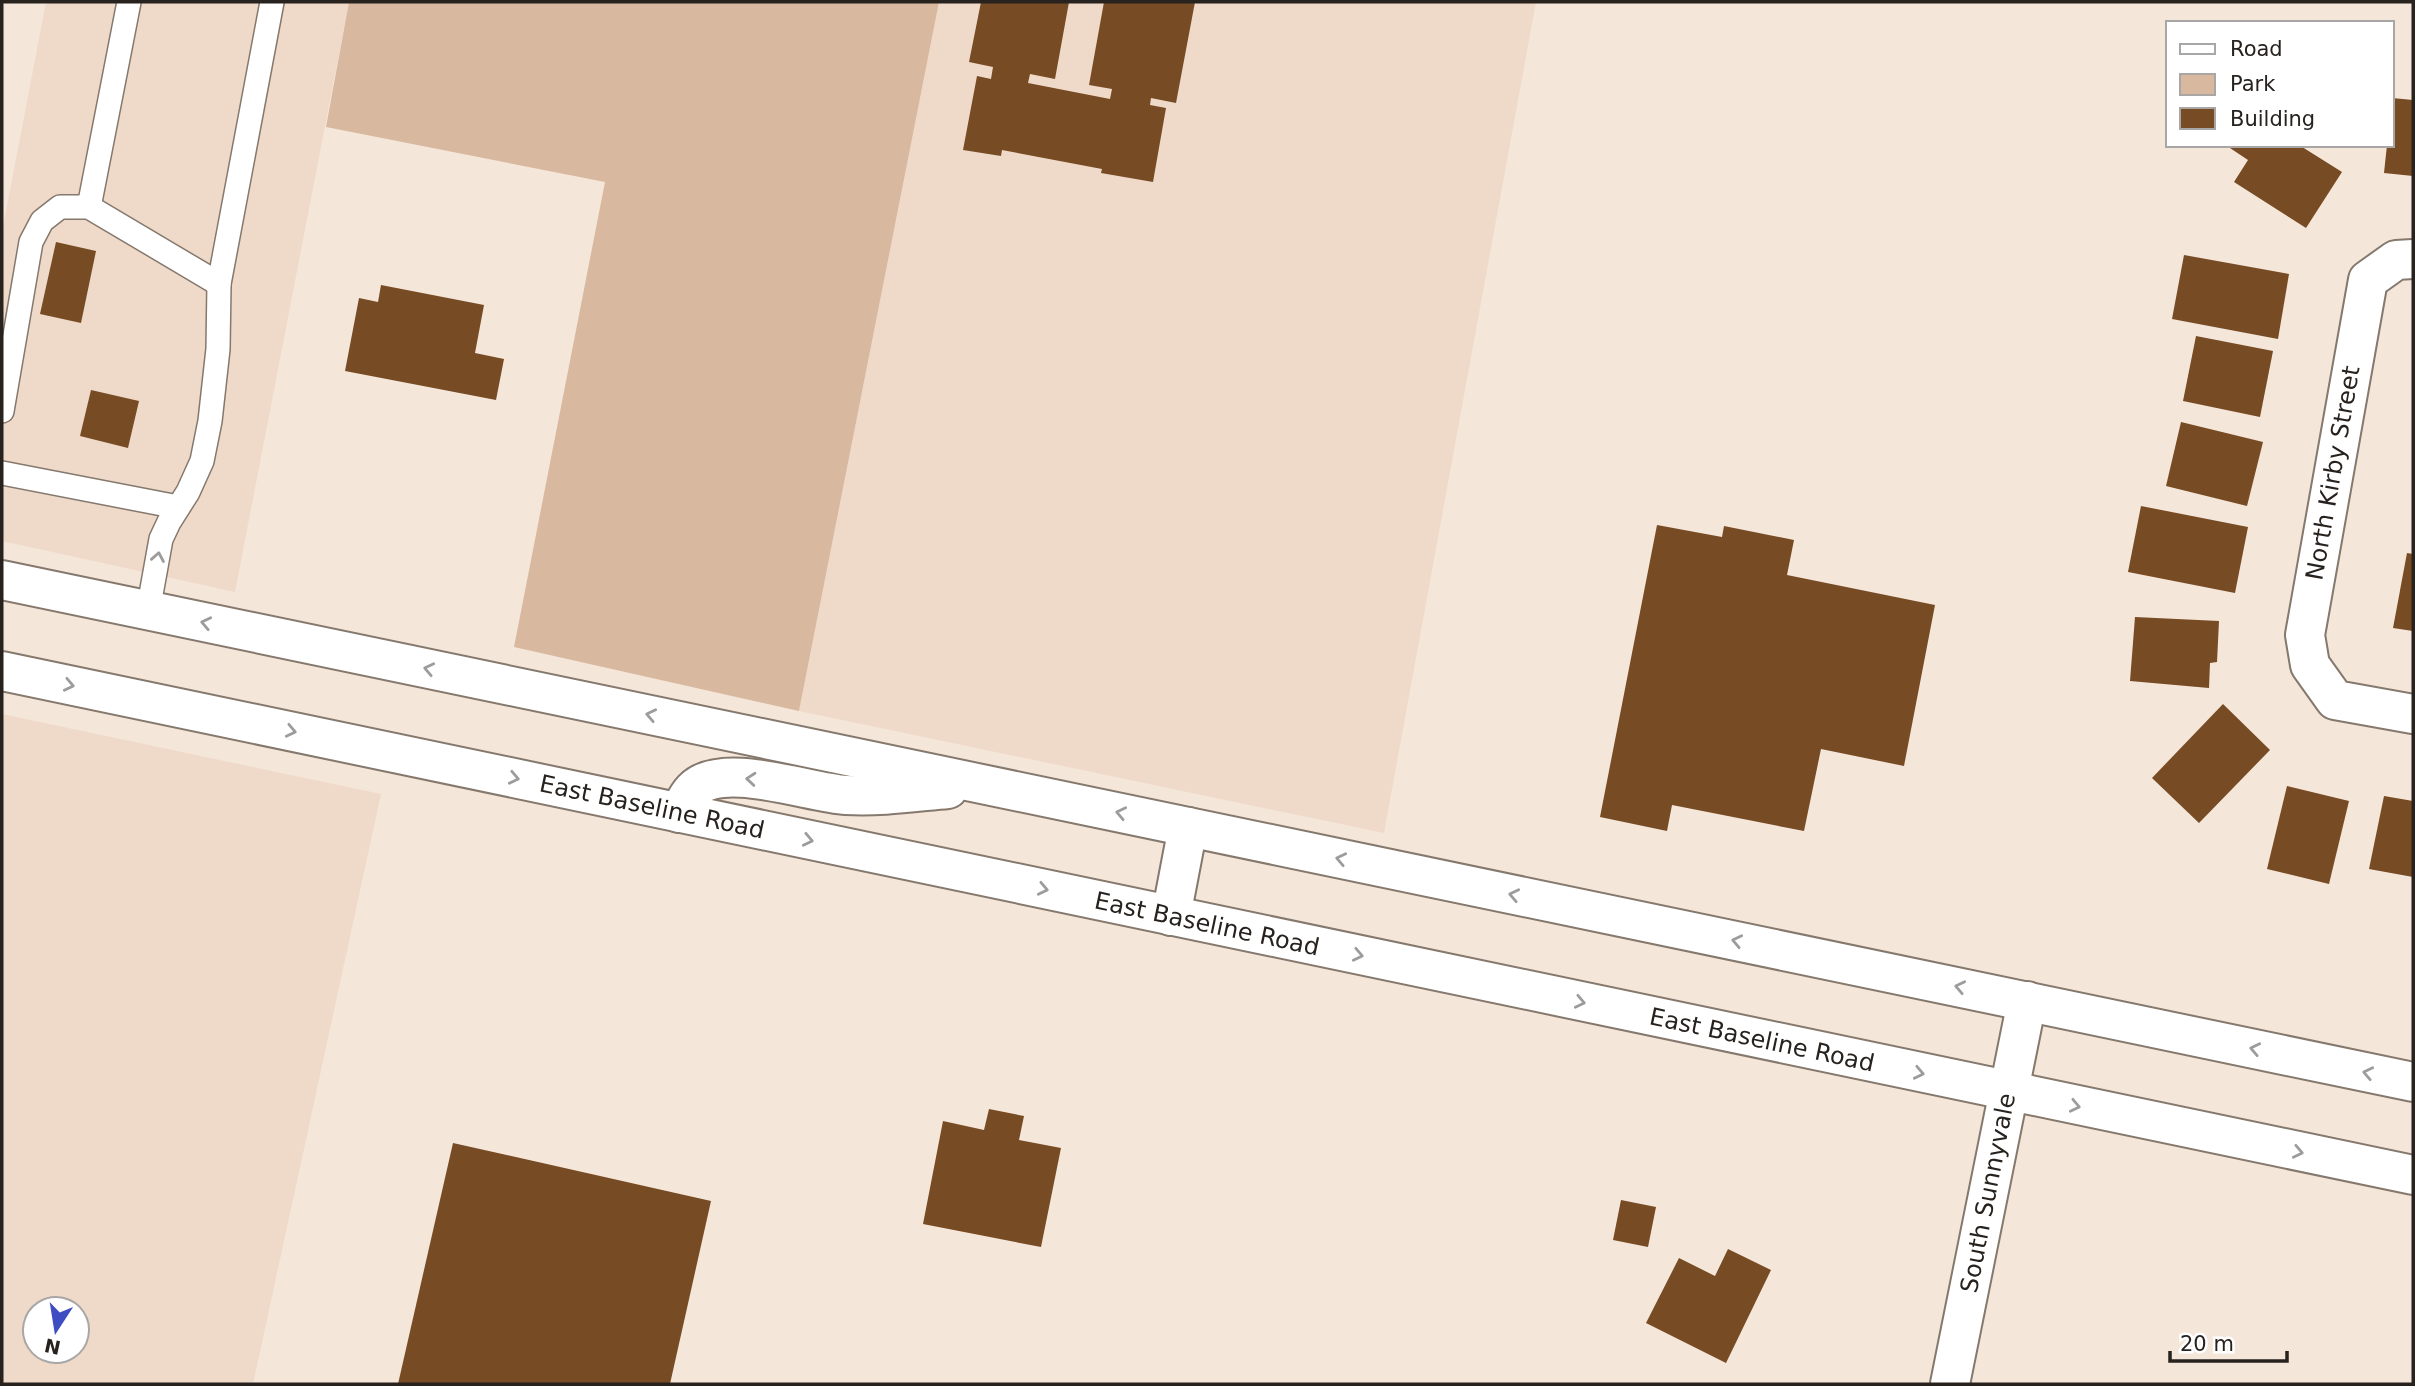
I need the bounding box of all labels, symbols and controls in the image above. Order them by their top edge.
legend [2166,21,2394,147]
text: Road [2230,37,2283,61]
text: Park [2230,72,2276,96]
text: Building [2230,107,2315,131]
street label: North Kirby Street [2300,364,2366,582]
one-way arrow [150,551,165,563]
one-way arrow [200,616,212,631]
one-way arrow [423,662,435,677]
one-way arrow [63,676,75,691]
one-way arrow [645,709,657,724]
one-way arrow [285,723,297,738]
street label: East Baseline Road [537,769,767,845]
one-way arrow [508,770,520,785]
one-way arrow [745,772,756,787]
one-way arrow [1115,806,1127,821]
one-way arrow [802,831,814,846]
one-way arrow [1335,853,1347,868]
one-way arrow [1037,881,1049,896]
street label: East Baseline Road [1092,886,1322,962]
one-way arrow [1508,888,1520,903]
one-way arrow [1731,935,1743,950]
one-way arrow [1352,947,1364,962]
one-way arrow [1954,981,1966,996]
one-way arrow [1574,993,1586,1008]
street label: East Baseline Road [1647,1002,1877,1078]
one-way arrow [2249,1043,2261,1058]
one-way arrow [1913,1064,1925,1079]
one-way arrow [2362,1066,2374,1081]
street label: South Sunnyvale [1955,1091,2021,1295]
one-way arrow [2069,1097,2081,1112]
one-way arrow [2292,1143,2304,1158]
north arrow [21,1295,91,1365]
scale bar [2170,1320,2287,1364]
text: 20 m [2180,1332,2234,1356]
text: N [42,1334,63,1359]

